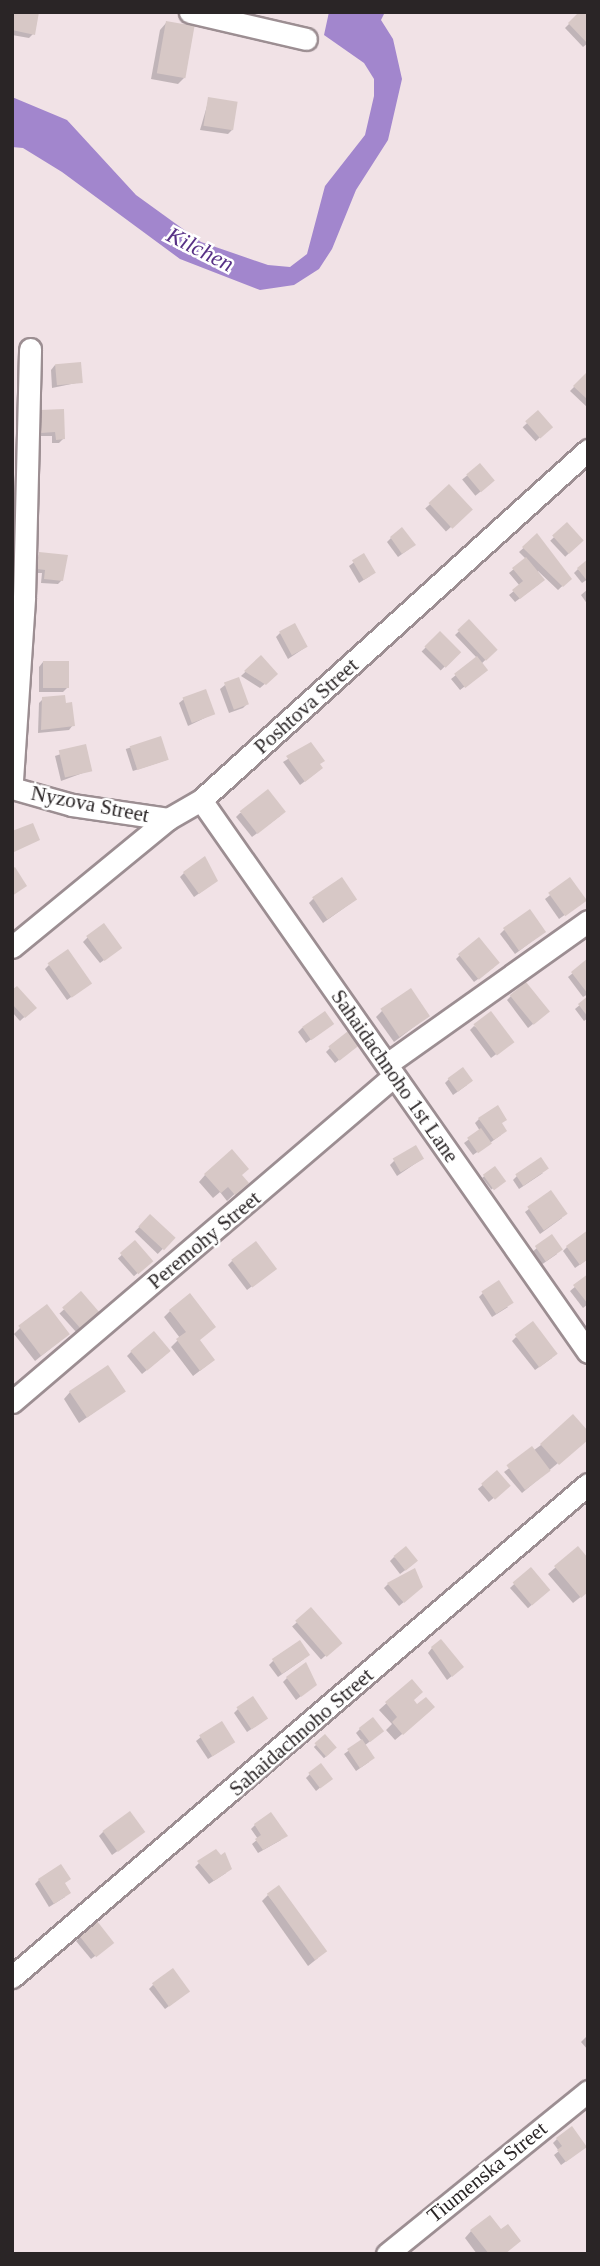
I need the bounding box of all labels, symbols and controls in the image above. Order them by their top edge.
water label: Kilchen [162,221,238,279]
street label: Poshtova Street [249,653,363,759]
street label: Nyzova Street [29,780,151,828]
street label: Sahaidachnoho 1st Lane [326,985,464,1167]
street label: Peremohy Street [143,1186,265,1294]
street label: Sahaidachnoho Street [224,1663,378,1801]
street label: Tiumenska Street [422,2116,552,2228]

